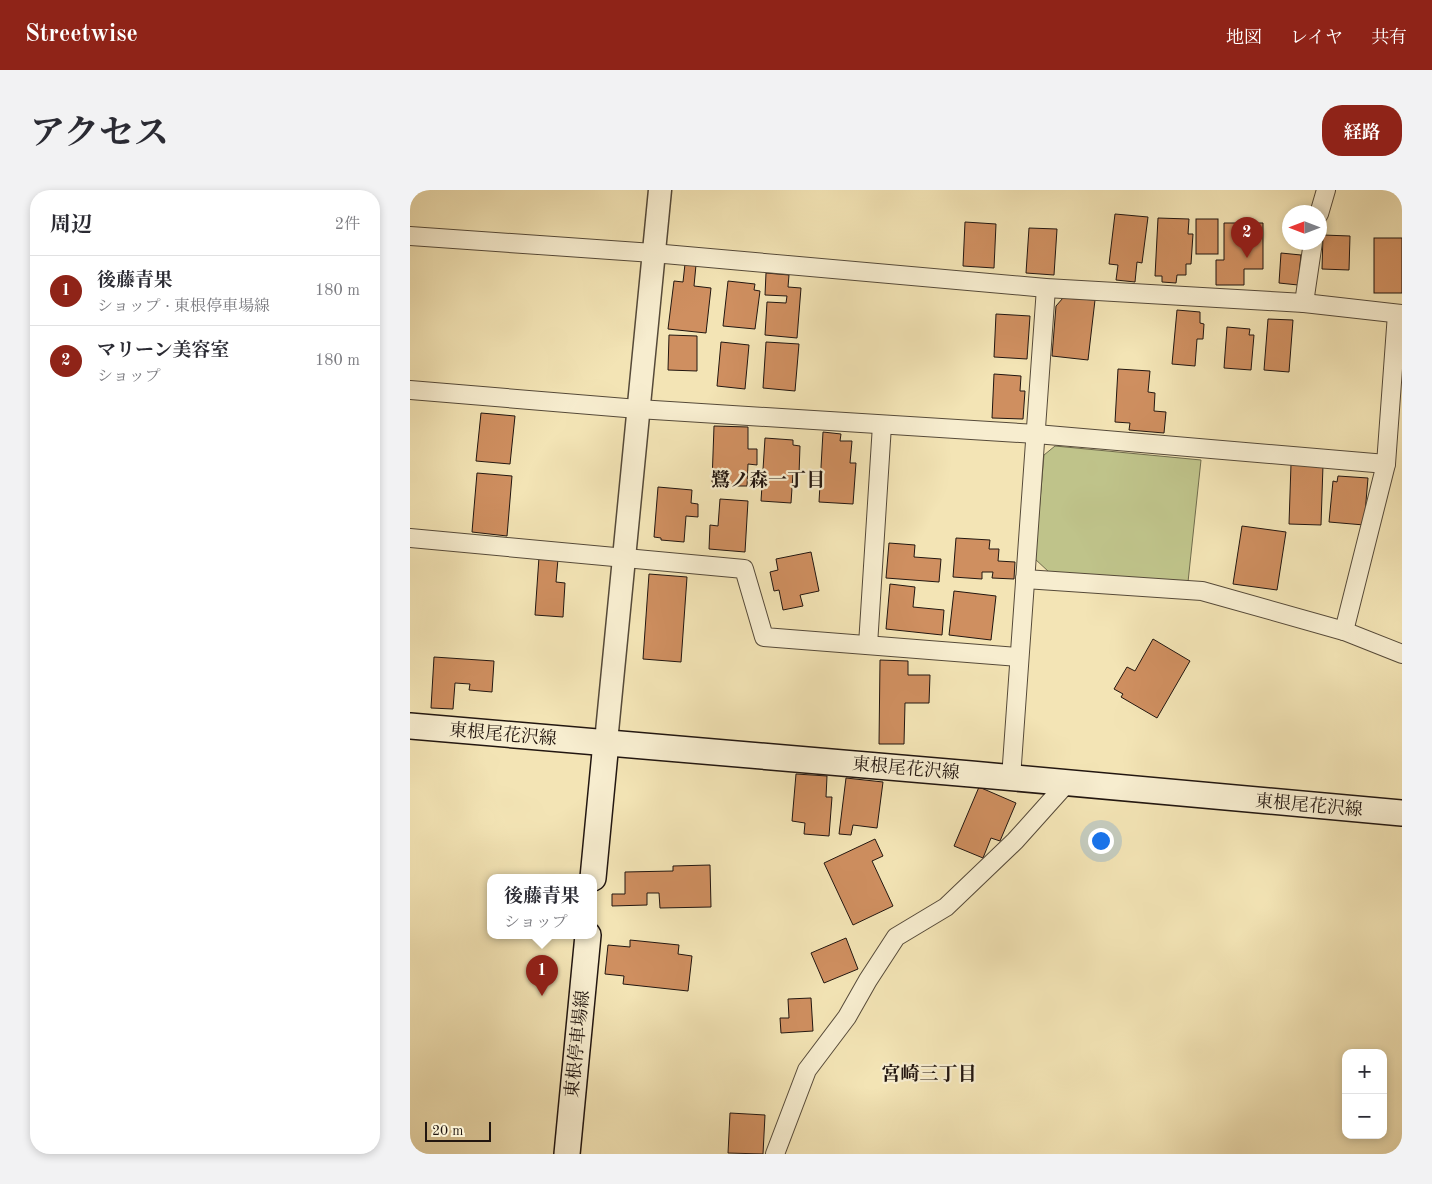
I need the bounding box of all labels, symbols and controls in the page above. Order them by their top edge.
text: Streetwise [25,23,138,47]
text: 地図 [1226,29,1262,47]
text: レイヤ [1290,29,1343,47]
text: 共有 [1371,29,1407,47]
button: 経路 [1322,105,1402,156]
text: アクセス [30,117,169,152]
north arrow [1282,205,1327,250]
text: 周辺 [50,215,92,236]
text: 2件 [335,217,360,233]
pin: 2 [1231,217,1263,258]
text: 後藤青果 [97,272,173,291]
text: 1 [61,283,71,299]
text: 180 m [315,283,360,299]
text: ショップ · 東根停車場線 [97,299,270,315]
text: マリーン美容室 [97,342,230,361]
text: 2 [61,353,71,369]
text: 180 m [315,353,360,369]
text: ショップ [97,369,161,385]
district label: 鷺ノ森一丁目 [711,469,825,491]
street label: 東根尾花沢線 [448,719,558,749]
street label: 東根尾花沢線 [851,753,961,783]
street label: 東根尾花沢線 [1254,790,1364,820]
your location [1088,828,1114,854]
popup [487,874,597,939]
text: 後藤青果 [504,888,580,907]
text: ショップ [504,915,568,931]
pin: 1 [526,955,558,996]
street label: 東根停車場線 [561,989,593,1099]
map controls [1342,1049,1387,1139]
button: + [1342,1049,1387,1094]
district label: 宮崎三丁目 [881,1063,977,1085]
button: − [1342,1094,1387,1139]
scale bar [425,1119,491,1142]
text: 20 m [432,1124,463,1138]

